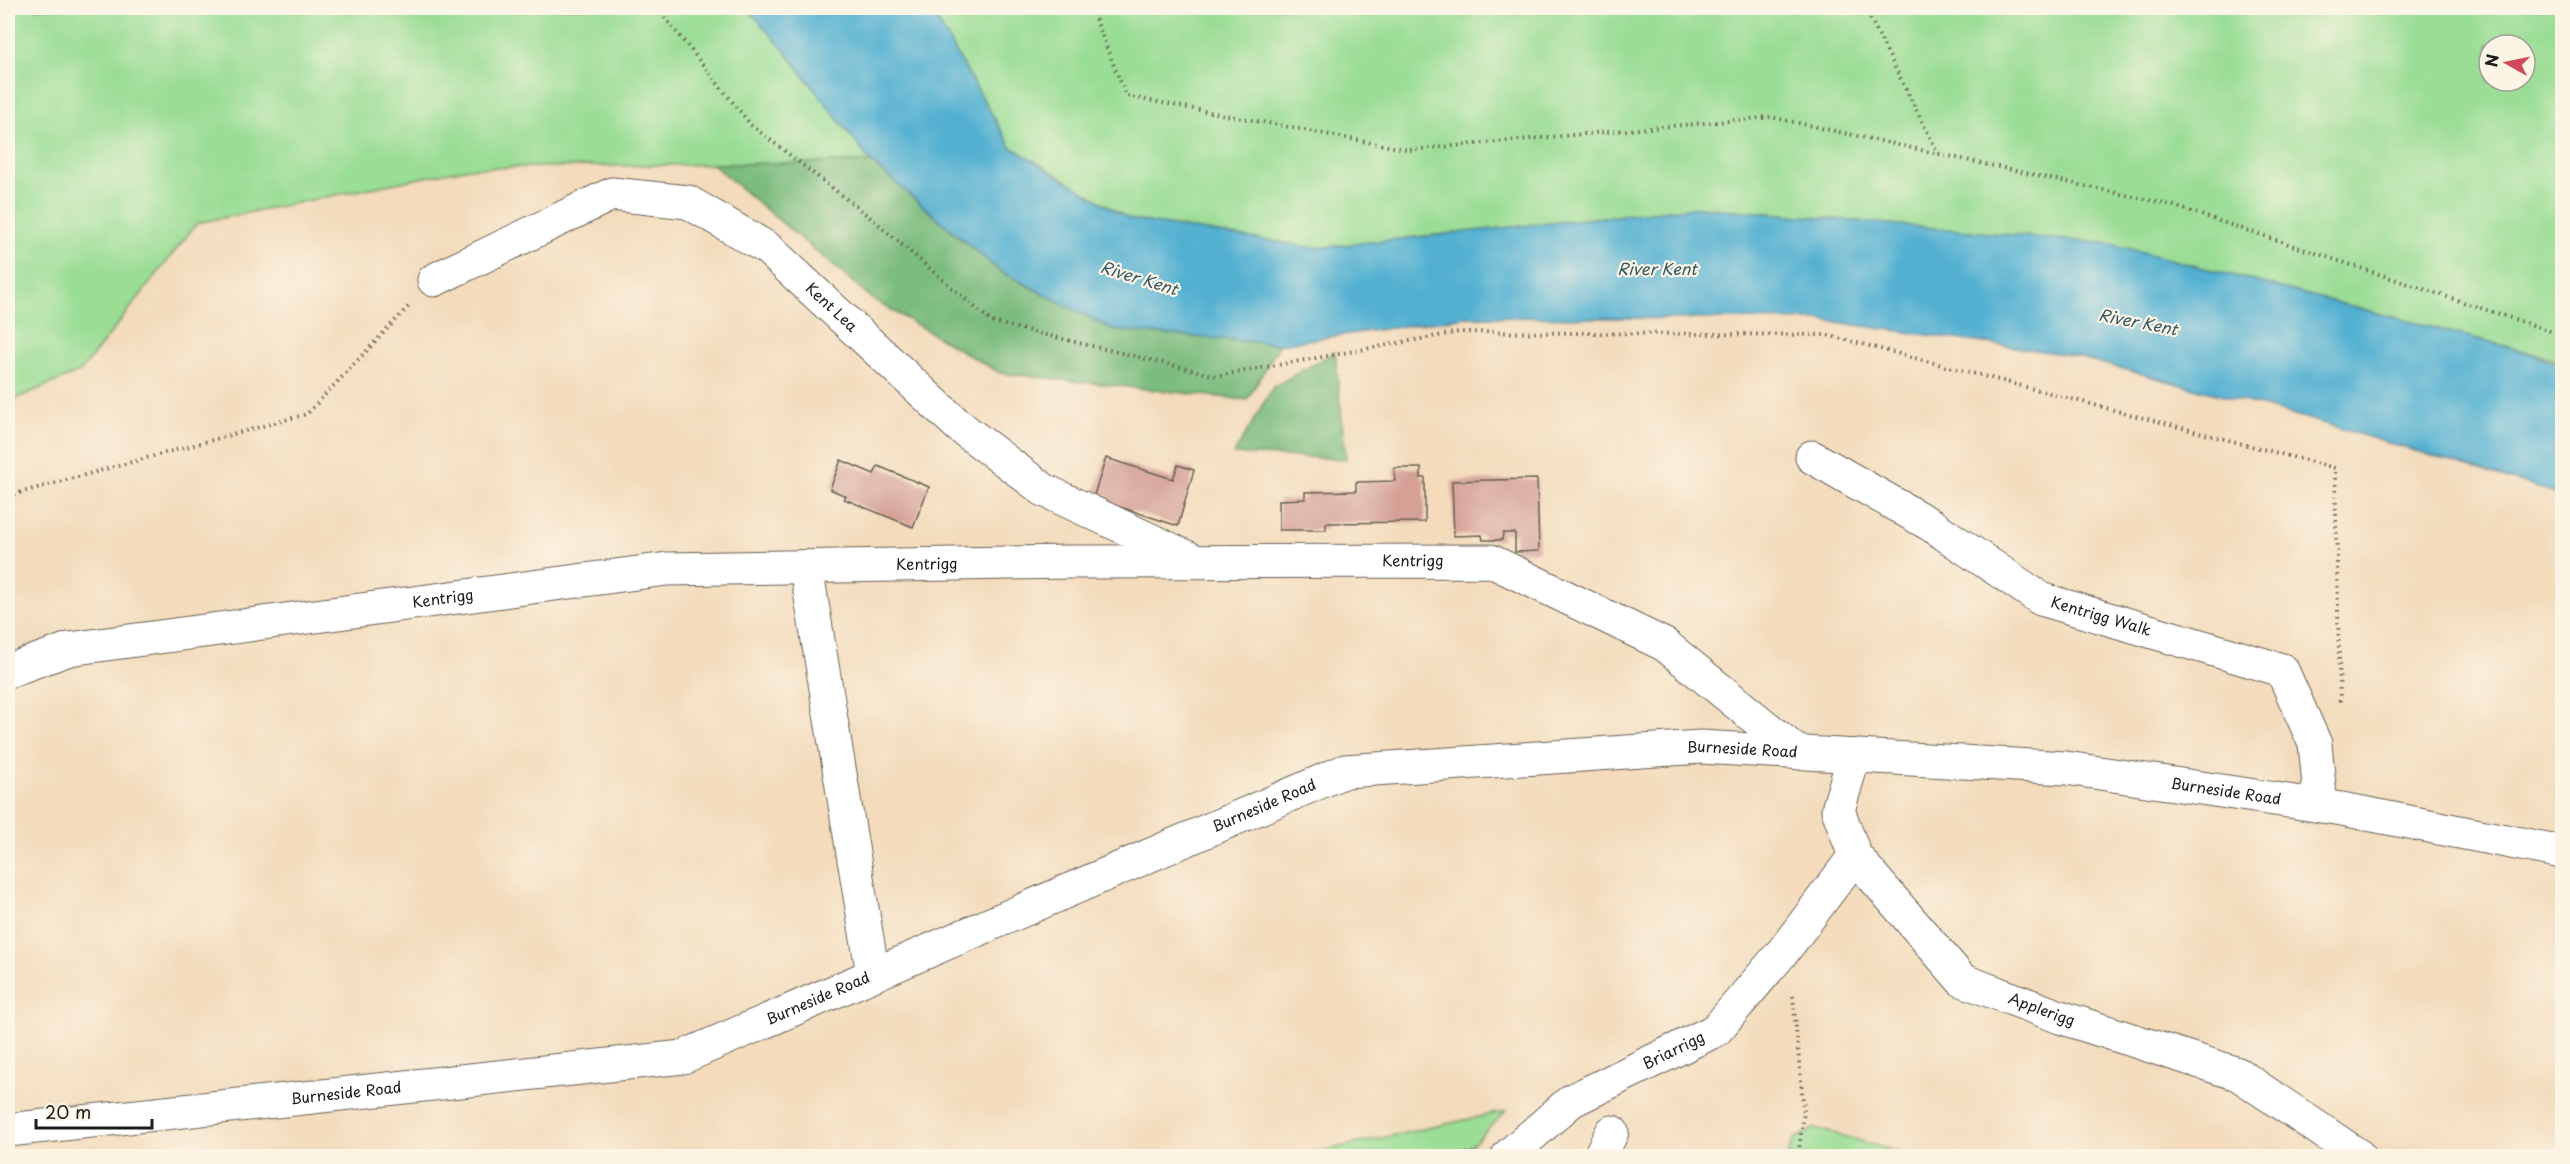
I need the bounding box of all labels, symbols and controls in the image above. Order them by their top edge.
north arrow [2477,33,2537,93]
text: N [2478,52,2504,69]
water label: River Kent [1098,254,1183,301]
water label: River Kent [1617,256,1699,280]
street label: Kent Lea [801,276,864,337]
water label: River Kent [2097,302,2182,341]
street label: Kentrigg [1382,548,1444,571]
street label: Kentrigg [896,551,958,575]
street label: Kentrigg [411,582,475,613]
street label: Kentrigg Walk [2048,590,2154,641]
street label: Burneside Road [1686,734,1798,763]
street label: Burneside Road [2169,771,2283,810]
street label: Burneside Road [1208,772,1319,837]
street label: Burneside Road [762,965,873,1030]
street label: Applerigg [2005,986,2078,1031]
street label: Briarrigg [1638,1024,1708,1074]
street label: Burneside Road [289,1075,402,1109]
scale bar [36,1092,152,1130]
text: 20 m [45,1098,91,1125]

